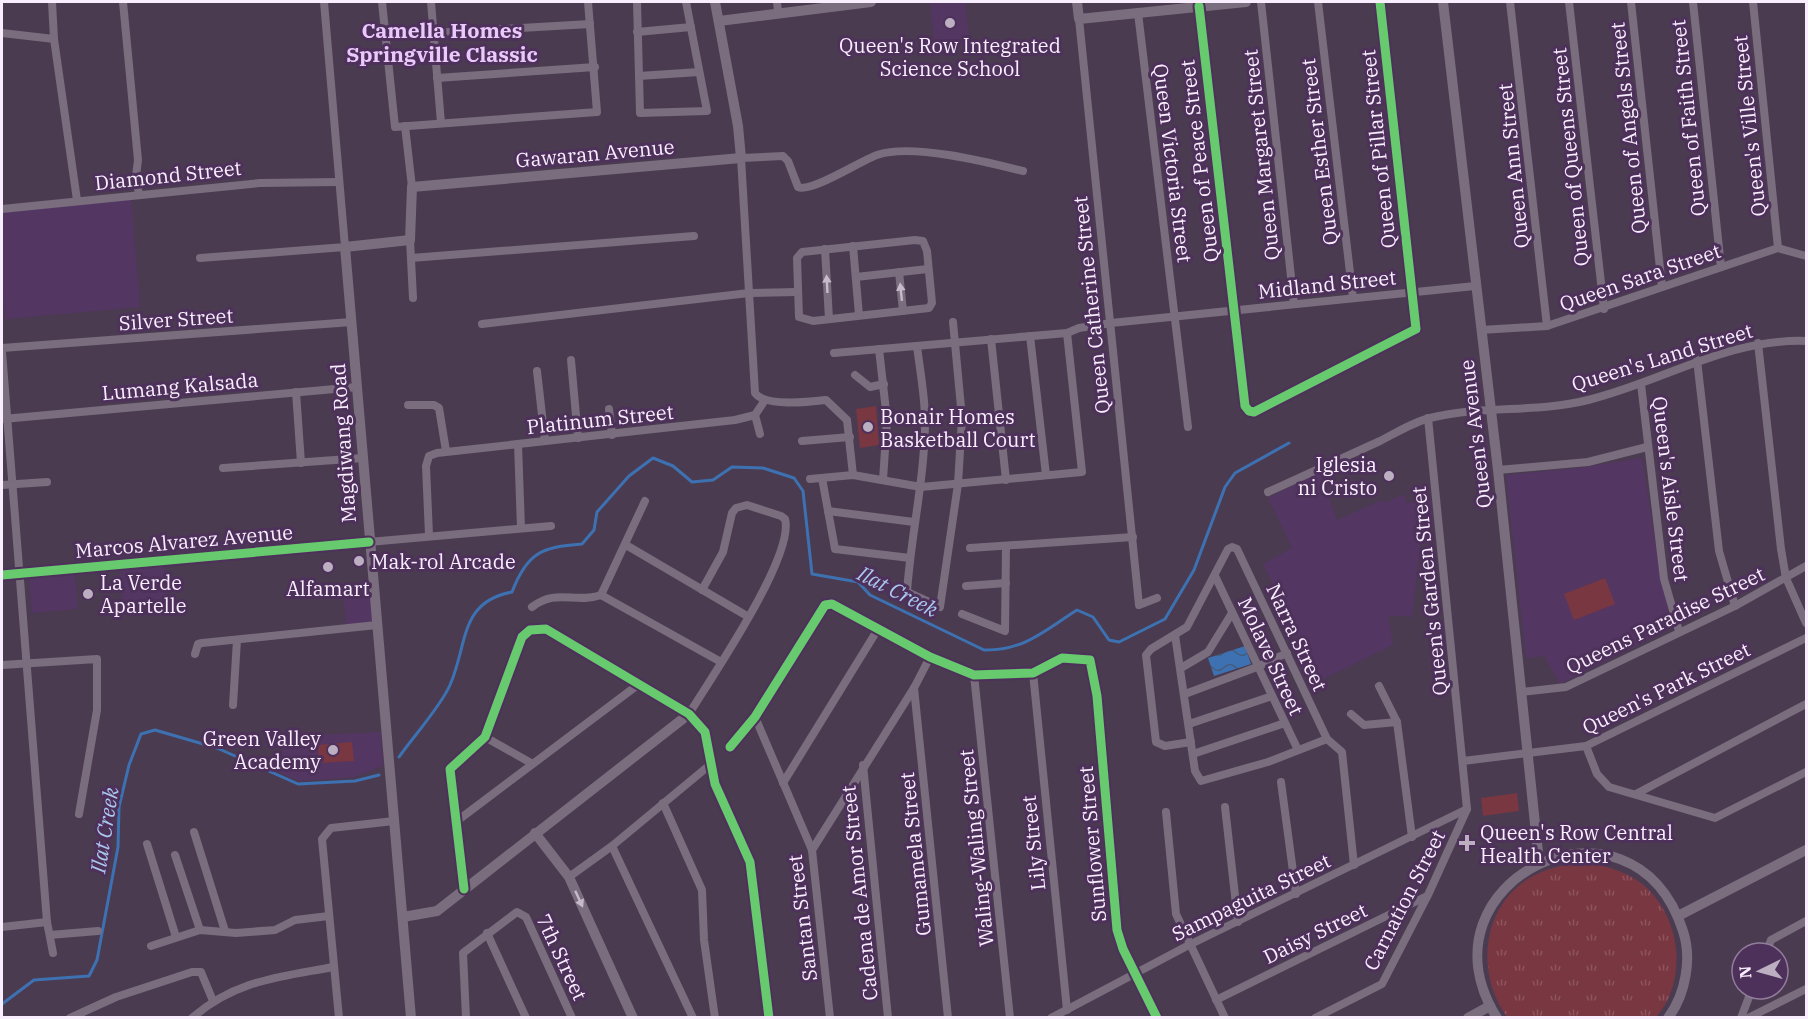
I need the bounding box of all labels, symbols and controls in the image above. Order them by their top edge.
district label: Camella Homes Springville Classic [346,16,538,68]
marker: Queen's Row Integrated Science School [943,16,957,30]
street label: Queen of Faith Street [1664,18,1712,218]
street label: Queen of Angels Street [1603,21,1653,235]
place label: Queen's Row Integrated Science School [839,32,1061,82]
street label: Queen's Ville Street [1726,34,1772,218]
street label: Queen of Queens Street [1545,46,1595,268]
street label: Queen Margaret Street [1236,48,1286,262]
street label: Queen of Pillar Street [1354,48,1402,250]
street label: Queen Esther Street [1294,57,1344,247]
street label: Queen of Peace Street [1173,58,1225,264]
street label: Queen Victoria Street [1147,62,1199,264]
street label: Queen Ann Street [1491,82,1535,250]
street label: Gawaran Avenue [515,133,675,173]
street label: Diamond Street [93,154,243,196]
street label: Queen Catherine Street [1066,195,1116,415]
street label: Queen Sara Street [1556,237,1724,317]
street label: Midland Street [1257,263,1397,305]
one-way arrow [823,274,832,293]
one-way arrow [896,282,906,301]
street label: Silver Street [118,302,234,336]
street label: Queen's Land Street [1568,317,1756,397]
street label: Queen's Avenue [1452,358,1498,510]
street label: Magdiwang Road [324,362,362,524]
street label: Lumang Kalsada [101,366,259,406]
street label: Queen's Aisle Street [1646,395,1696,583]
street label: Platinum Street [525,398,675,440]
place label: Bonair Homes Basketball Court [880,403,1036,453]
marker: Bonair Homes Basketball Court [861,420,875,434]
place label: Iglesia ni Cristo [1297,451,1377,501]
marker: Iglesia ni Cristo [1382,469,1396,483]
street label: Queen's Garden Street [1405,485,1453,697]
street label: Marcos Alvarez Avenue [74,518,294,564]
place label: Mak-rol Arcade [371,548,516,575]
marker: Mak-rol Arcade [352,554,366,568]
water label: Ilat Creek [852,558,944,624]
marker: Alfamart [321,560,335,574]
street label: Queens Paradise Street [1561,560,1769,680]
place label: La Verde Apartelle [100,569,186,619]
place label: Alfamart [286,575,370,602]
street label: Narra Street [1260,579,1334,695]
marker: La Verde Apartelle [81,587,95,601]
street label: Molave Street [1232,593,1310,719]
street label: Queen's Park Street [1577,636,1755,740]
place label: Green Valley Academy [203,725,321,775]
marker: Green Valley Academy [326,743,340,757]
street label: Waling-Waling Street [952,748,1000,948]
street label: Sunflower Street [1072,765,1112,923]
street label: Gumamela Street [893,771,937,937]
water label: Ilat Creek [83,784,125,876]
street label: Cadena de Amor Street [834,784,884,1002]
street label: Lily Street [1015,794,1051,892]
place label: Queen's Row Central Health Center [1480,819,1673,869]
street label: Carnation Street [1357,825,1451,975]
marker: Queen's Row Central Health Center [1458,834,1476,852]
street label: Sampaguita Street [1167,847,1335,947]
street label: Santan Street [781,853,823,983]
one-way arrow [574,890,583,907]
street label: Daisy Street [1259,896,1371,970]
street label: 7th Street [530,909,594,1005]
north arrow [1730,941,1790,1001]
text: N [1735,965,1756,979]

